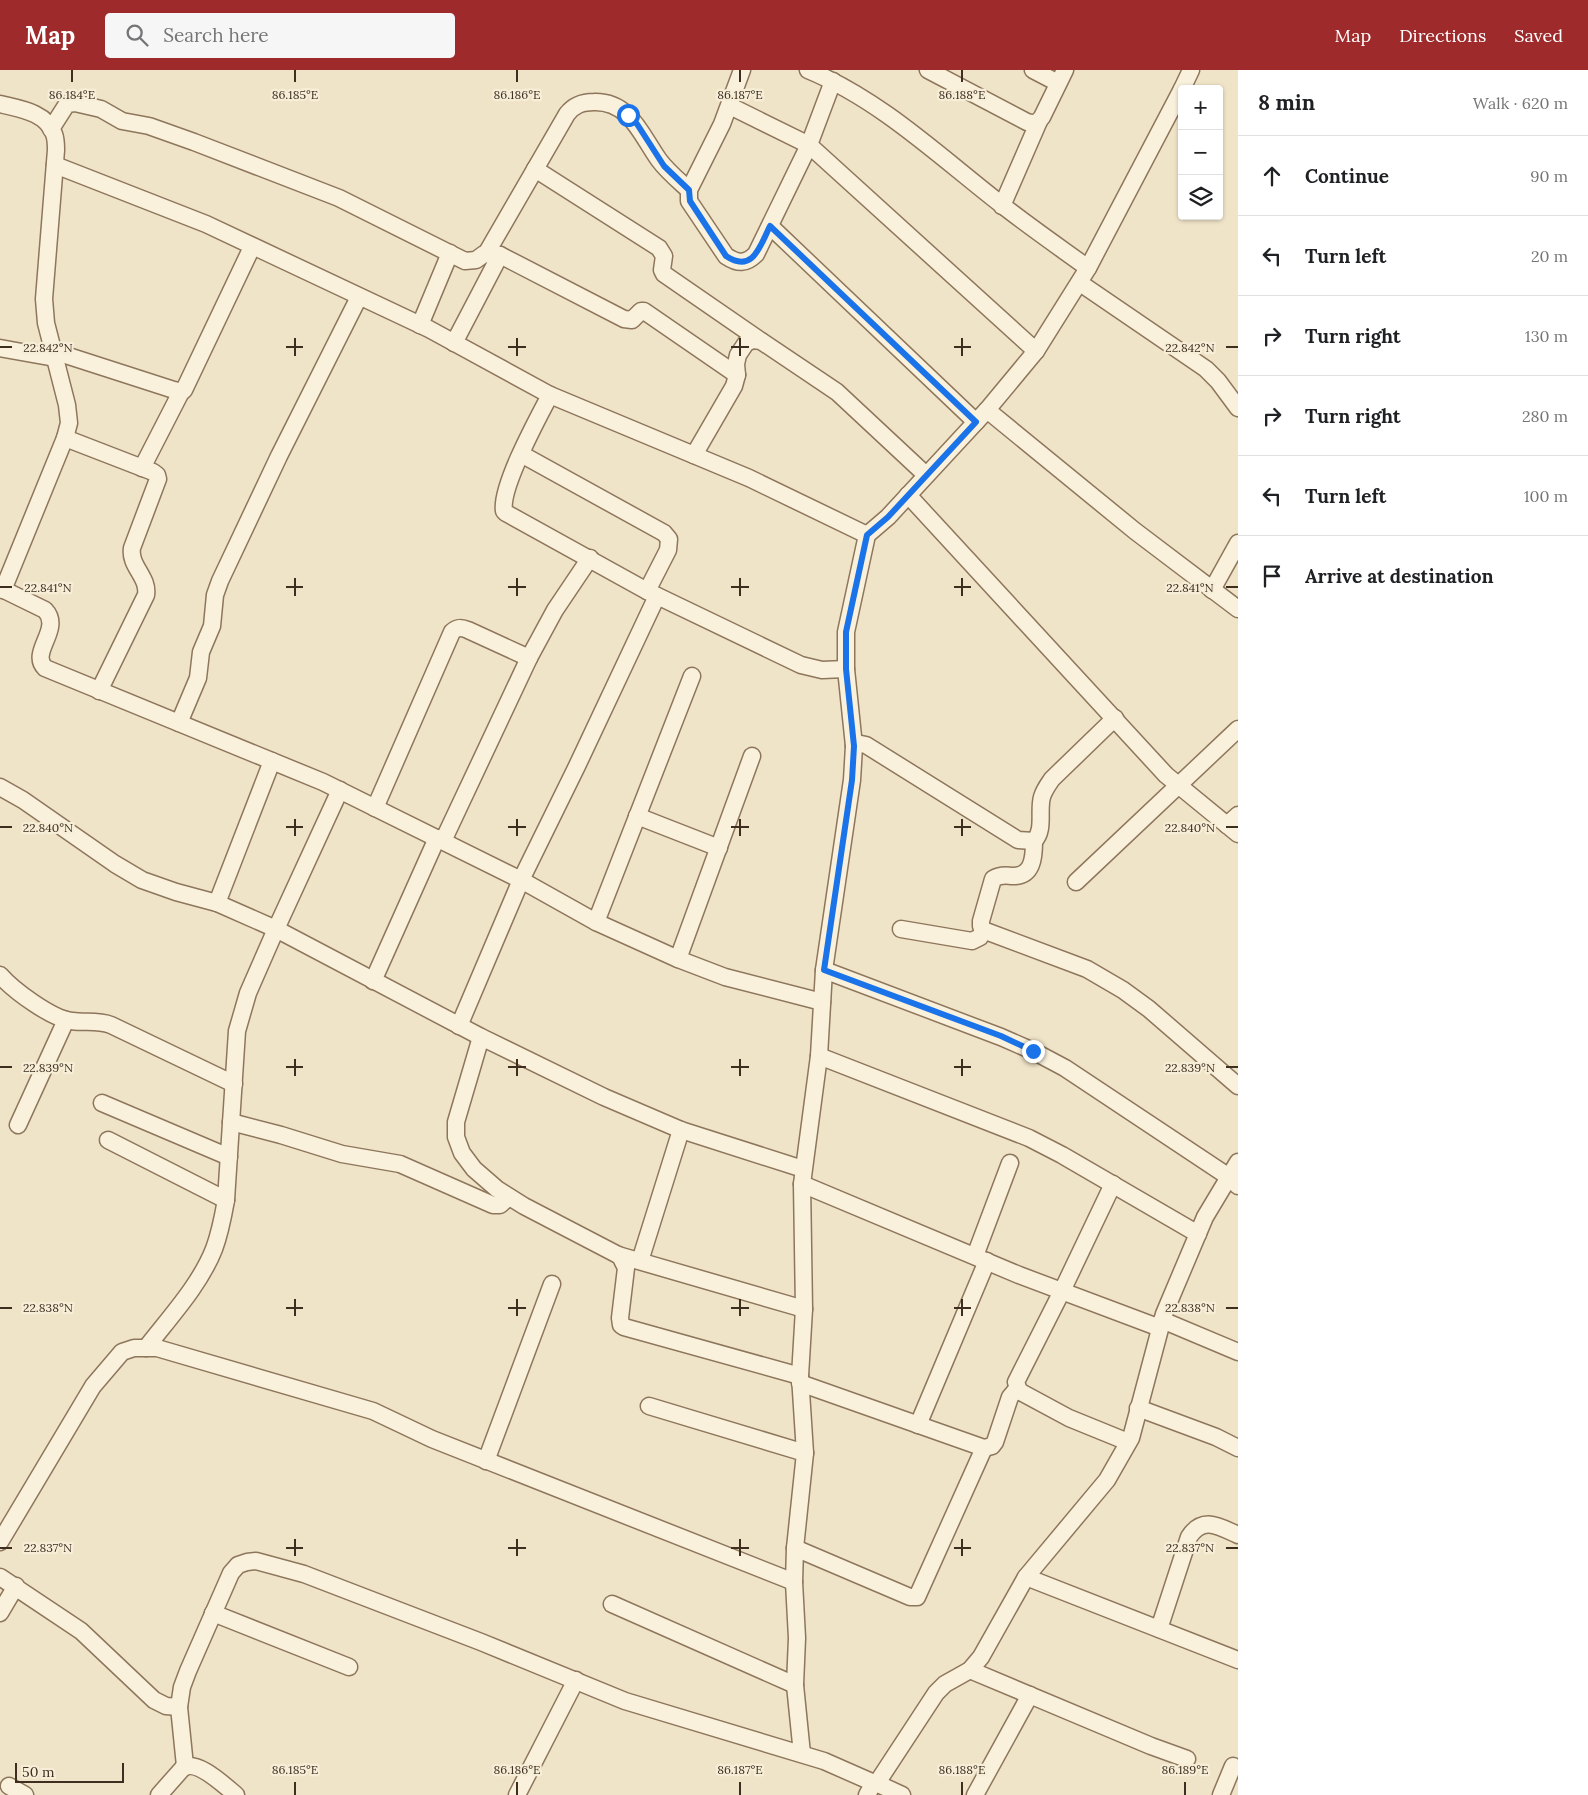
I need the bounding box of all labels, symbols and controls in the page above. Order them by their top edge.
search box [105,13,455,58]
text: Map [25,20,75,51]
icon: search [123,21,151,49]
text: Search here [163,23,269,47]
text: Map [1335,24,1371,47]
text: Directions [1399,24,1486,47]
text: Saved [1514,24,1563,47]
map controls [1178,85,1223,220]
button: + [1178,85,1223,130]
text: 86.184°E [49,87,95,102]
text: 86.185°E [272,87,318,102]
text: 86.186°E [493,87,541,102]
text: 86.187°E [717,87,763,102]
text: 86.188°E [939,87,985,102]
text: 8 min [1258,89,1315,116]
text: Walk · 620 m [1473,93,1568,113]
route start [617,104,640,127]
button: − [1178,130,1223,175]
icon: ahead [1258,162,1286,190]
text: Continue [1305,164,1389,188]
text: 90 m [1530,166,1568,186]
button: layers [1178,175,1223,220]
icon: left [1258,242,1286,270]
text: Turn left [1305,244,1386,268]
text: 20 m [1531,246,1568,266]
icon: right [1258,322,1286,350]
text: Turn right [1305,324,1401,348]
text: 130 m [1525,326,1568,346]
text: 22.842°N [23,340,73,355]
text: 22.842°N [1165,340,1215,355]
icon: right [1258,402,1286,430]
text: Turn right [1305,404,1401,428]
text: 280 m [1522,406,1568,426]
icon: left [1258,482,1286,510]
text: Turn left [1305,484,1386,508]
text: 100 m [1524,486,1568,506]
icon: arrive [1258,562,1286,590]
text: Arrive at destination [1305,564,1494,588]
text: 22.841°N [24,580,72,595]
text: 22.841°N [1166,580,1214,595]
text: 22.840°N [23,820,73,835]
text: 22.840°N [1165,820,1215,835]
route end [1022,1040,1045,1063]
text: 22.839°N [23,1060,73,1075]
text: 22.839°N [1165,1060,1215,1075]
text: 22.838°N [23,1300,73,1315]
text: 22.838°N [1165,1300,1215,1315]
text: 22.837°N [24,1540,72,1555]
text: 22.837°N [1166,1540,1214,1555]
scale bar [15,1760,124,1783]
text: 86.185°E [272,1762,318,1777]
text: 86.186°E [493,1762,541,1777]
text: 86.187°E [717,1762,763,1777]
text: 86.188°E [939,1762,985,1777]
text: 86.189°E [1162,1762,1208,1777]
text: 50 m [22,1763,55,1781]

